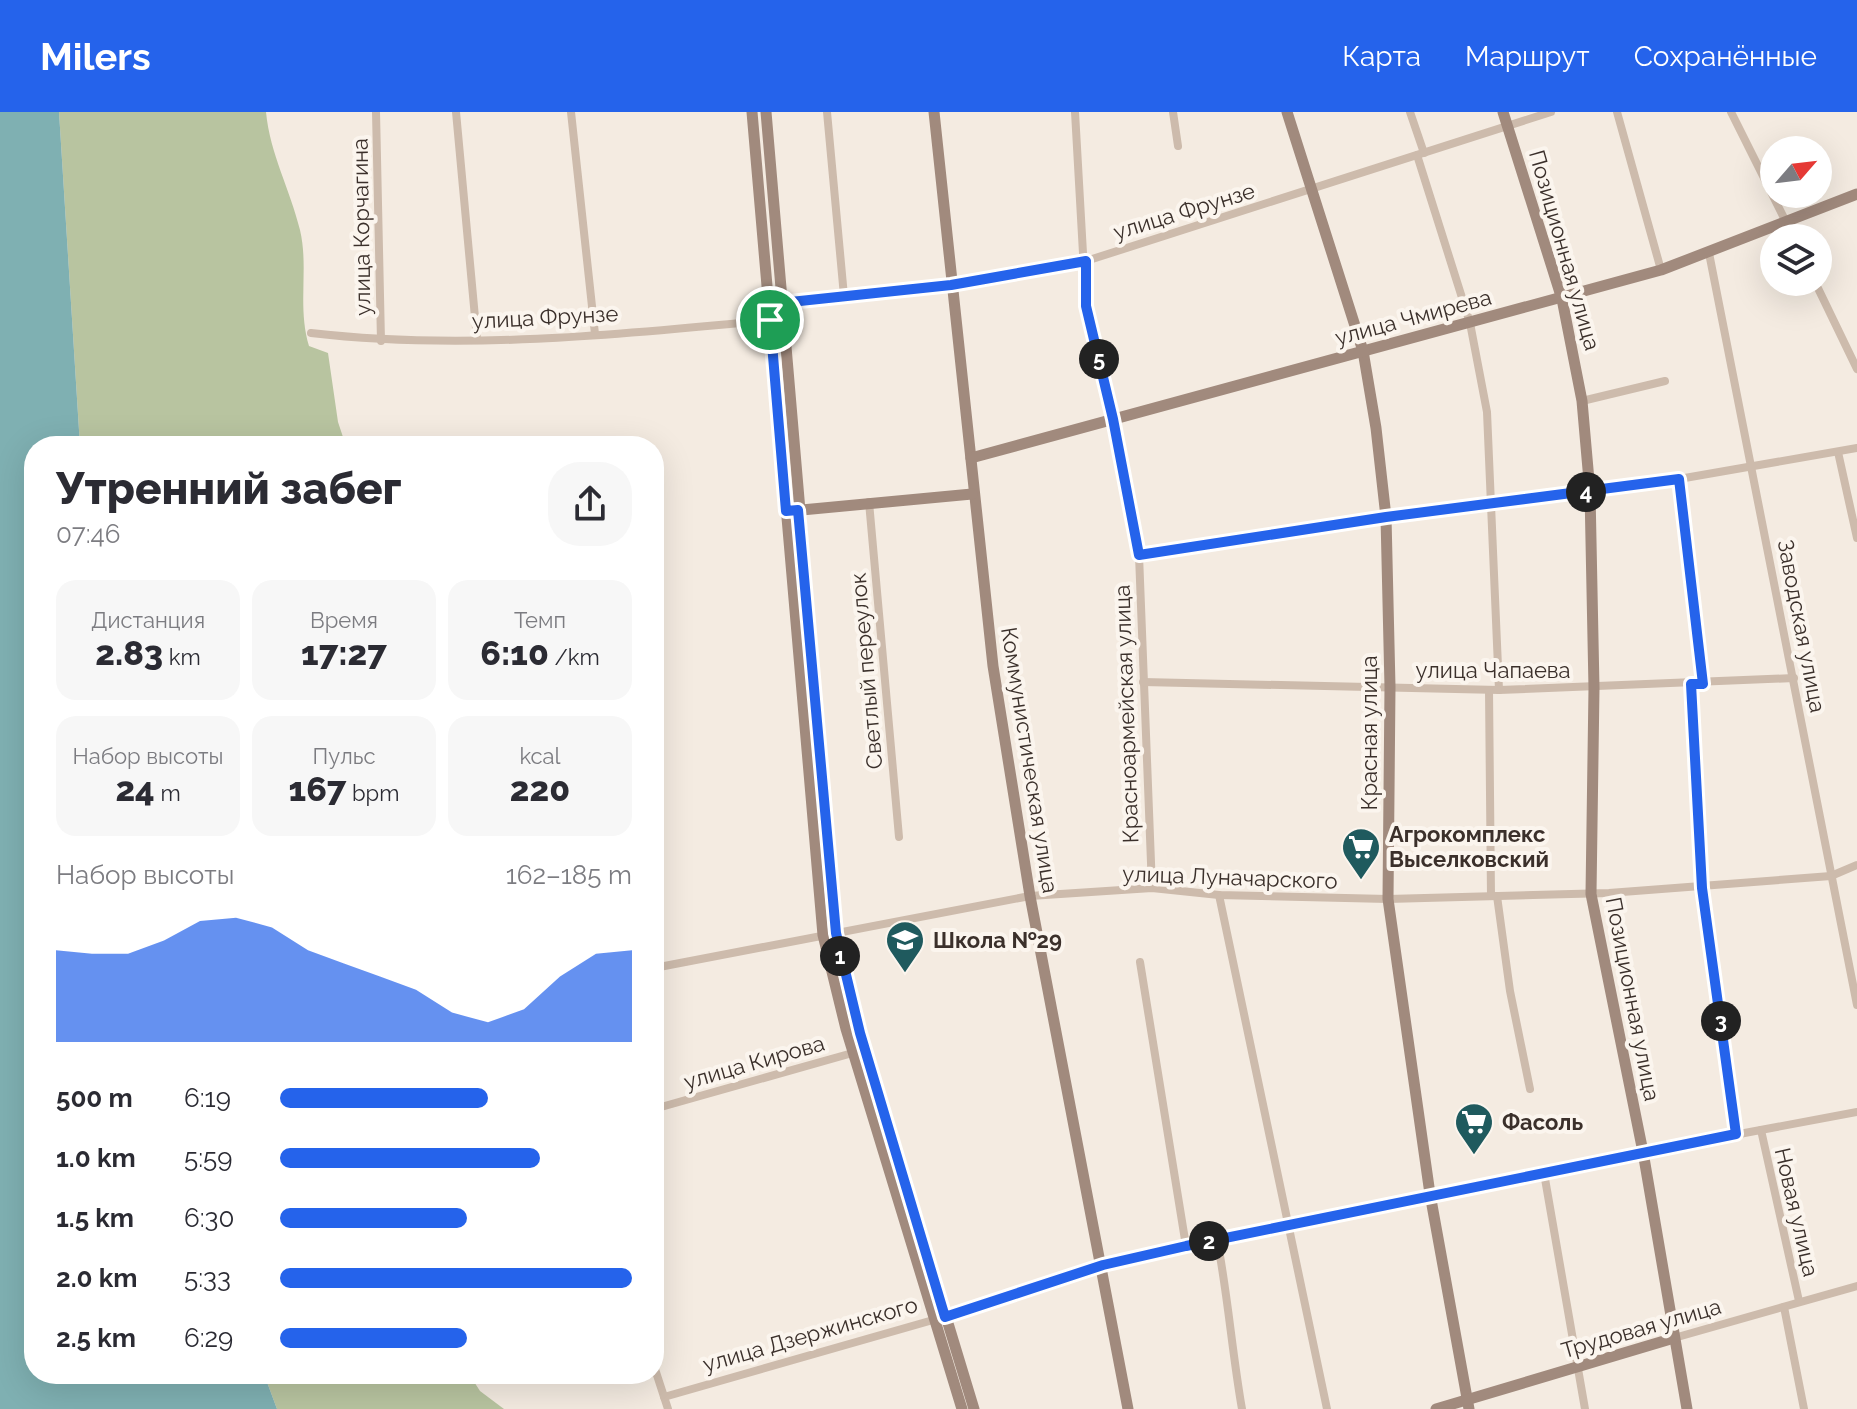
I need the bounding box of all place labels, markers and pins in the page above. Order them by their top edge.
pin [736,286,804,354]
pin: 5 [1079,339,1119,379]
pin: 4 [1566,472,1606,512]
place label: Агрокомплекс Выселковский [1389,821,1549,872]
supermarket icon: Агрокомплекс Выселковский [1340,826,1382,881]
school or university icon: Школа №29 [884,919,926,974]
place label: Школа №29 [933,927,1062,953]
pin: 1 [820,936,860,976]
pin: 3 [1701,1001,1741,1041]
supermarket icon: Фасоль [1453,1101,1495,1156]
place label: Фасоль [1502,1109,1583,1135]
pin: 2 [1189,1221,1229,1261]

